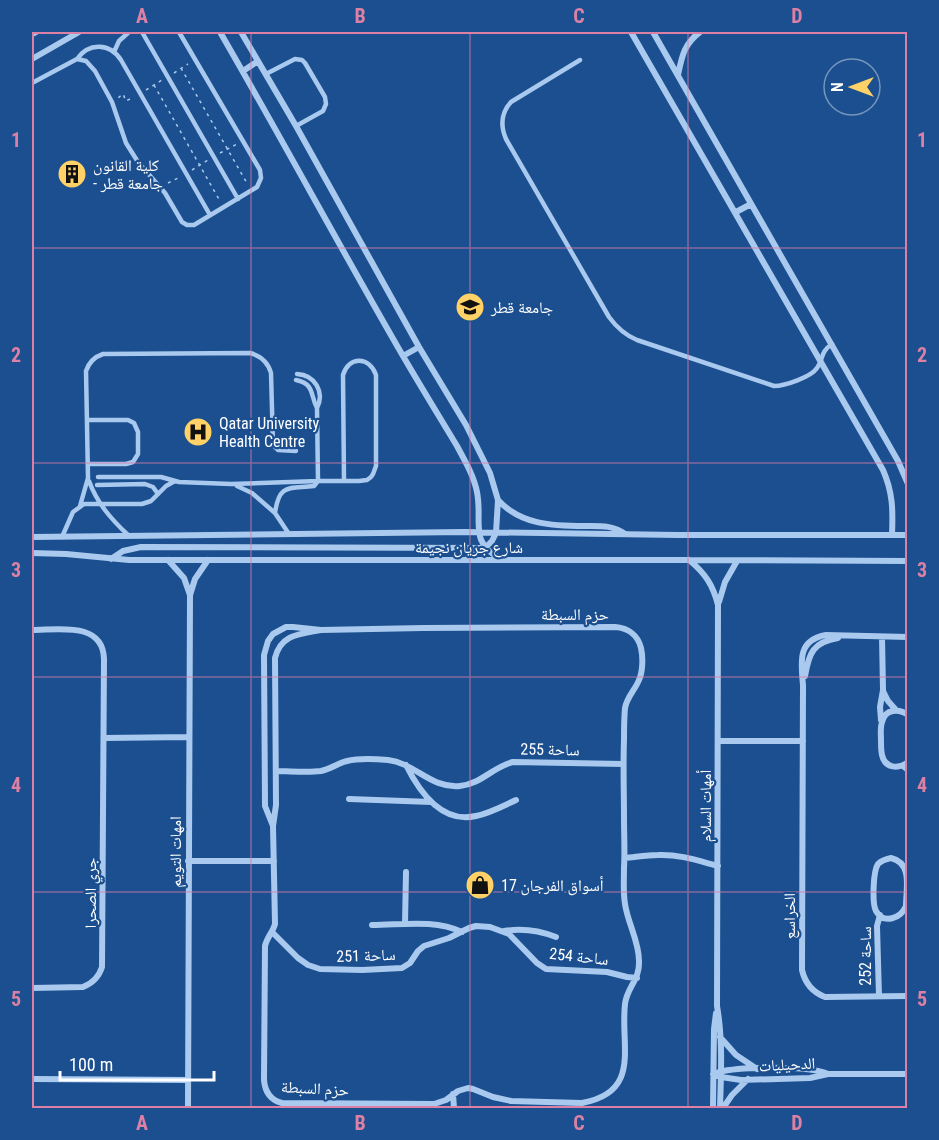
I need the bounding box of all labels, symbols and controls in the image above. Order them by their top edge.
text: A [136,4,148,28]
text: B [354,4,366,28]
text: C [573,4,585,28]
text: D [791,4,803,28]
north arrow [822,57,882,117]
text: N [828,82,847,92]
text: 1 [11,128,21,152]
text: 1 [917,128,927,152]
place label: كلية القانون - جامعة قطر [93,156,163,193]
building icon: كلية القانون - جامعة قطر [56,158,88,190]
school or university icon: جامعة قطر [454,291,486,323]
place label: جامعة قطر [490,298,553,317]
text: 2 [11,343,21,367]
text: 2 [917,343,927,367]
place label: Qatar University Health Centre [219,414,319,451]
hospital icon: Qatar University Health Centre [182,416,214,448]
street label: شارع جريان نجيمة [415,538,523,558]
text: 3 [11,558,21,582]
text: 3 [917,558,927,582]
street label: حزم السبطة [541,605,609,625]
street label: ساحة 255 [520,739,580,760]
street label: أمهات السلام [696,770,716,842]
text: 4 [11,773,21,797]
text: 4 [917,773,927,797]
street label: امهات التويم [166,816,186,888]
street label: جري الصحرا [81,858,103,928]
shop icon: أسواق الفرجان 17 [464,869,496,901]
place label: أسواق الفرجان 17 [501,876,604,896]
street label: الخراسع [780,893,800,939]
street label: ساحة 252 [856,926,875,986]
street label: ساحة 254 [548,944,609,969]
street label: ساحة 251 [336,945,396,966]
text: 5 [11,987,21,1011]
text: 5 [917,987,927,1011]
scale bar [60,1044,214,1082]
text: 100 m [69,1054,113,1075]
street label: الدحيليات [758,1054,816,1075]
street label: حزم السبطة [281,1077,349,1101]
text: A [136,1111,148,1135]
text: B [354,1111,366,1135]
text: C [573,1111,585,1135]
text: D [791,1111,803,1135]

